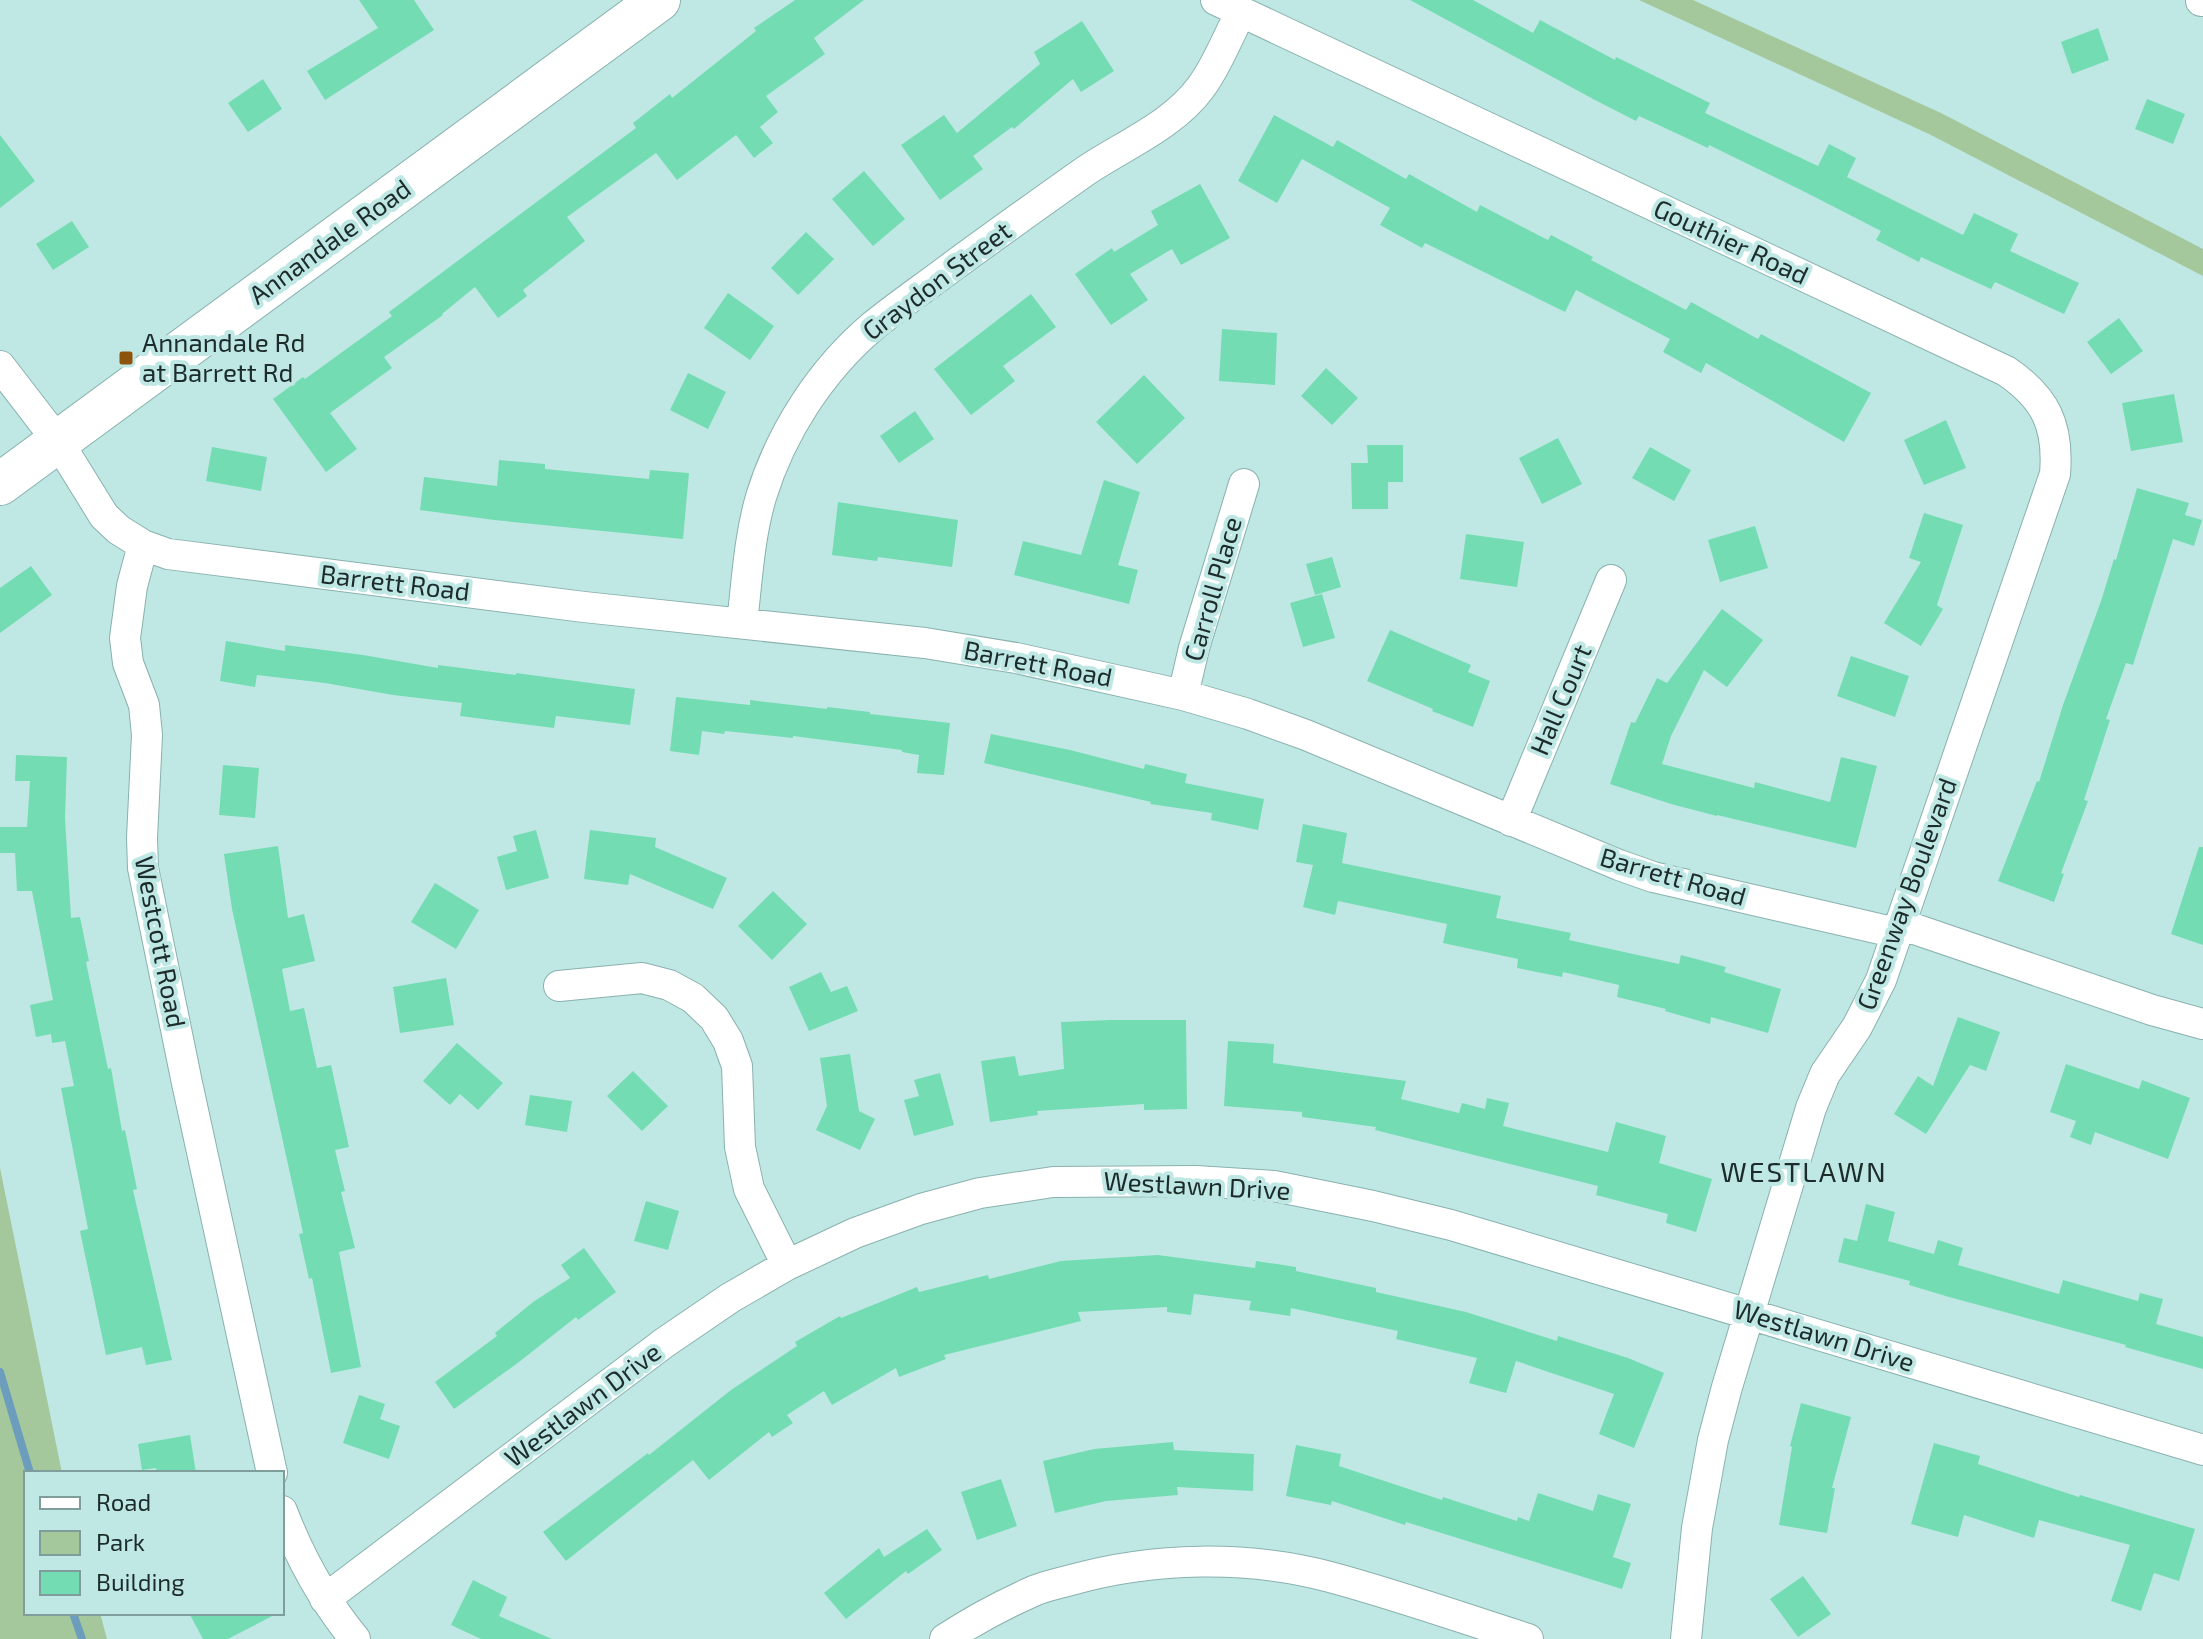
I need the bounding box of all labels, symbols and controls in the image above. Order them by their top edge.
street label: Annandale Road [242,172,416,310]
street label: Gouthier Road [1649,191,1814,290]
street label: Graydon Street [856,214,1016,346]
place label: Annandale Rd at Barrett Rd [142,326,305,387]
marker: Annandale Rd at Barrett Rd [117,349,135,367]
street label: Carroll Place [1176,513,1247,664]
street label: Barrett Road [319,557,472,606]
street label: Barrett Road [962,633,1115,692]
street label: Hall Court [1522,639,1597,759]
street label: Greenway Boulevard [1849,773,1962,1014]
street label: Barrett Road [1597,840,1750,911]
street label: Westcott Road [130,853,193,1030]
district label: WESTLAWN [1720,1154,1888,1188]
street label: Westlawn Drive [1103,1164,1291,1205]
street label: Westlawn Drive [1730,1292,1919,1377]
street label: Westlawn Drive [498,1335,666,1473]
legend [24,1471,284,1615]
text: Road [96,1487,151,1516]
text: Park [96,1527,145,1556]
text: Building [96,1567,185,1596]

